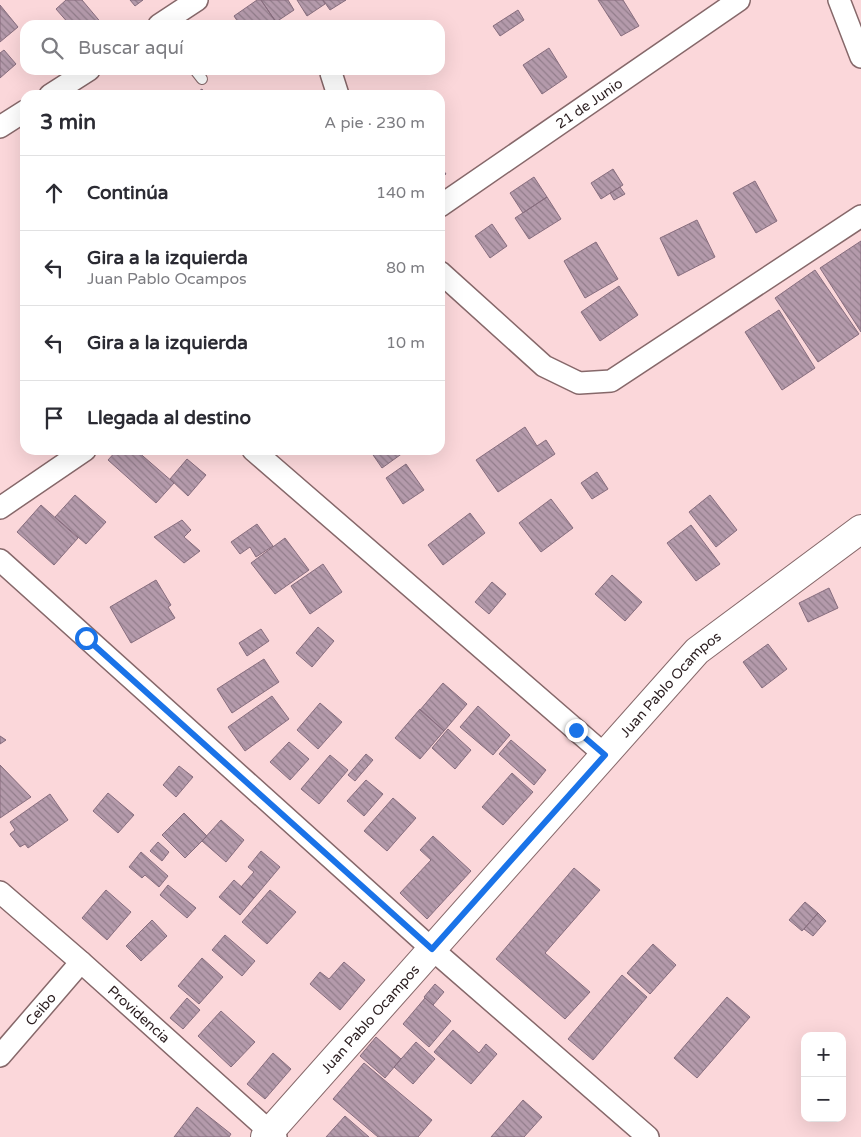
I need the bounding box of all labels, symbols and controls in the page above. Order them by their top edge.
search box [20,20,445,75]
icon: search [38,34,66,62]
text: Buscar aquí [78,37,184,59]
street label: 21 de Junio [552,74,626,132]
text: 3 min [40,110,96,135]
text: A pie · 230 m [324,113,425,133]
icon: ahead [40,179,68,207]
text: Continúa [87,182,169,204]
text: 140 m [376,183,425,203]
text: Gira a la izquierda [87,247,248,269]
icon: left [40,254,68,282]
text: 80 m [386,258,425,278]
text: Juan Pablo Ocampos [87,269,247,289]
icon: left [40,329,68,357]
text: Gira a la izquierda [87,332,248,354]
text: 10 m [386,333,425,353]
icon: arrive [40,404,68,432]
text: Llegada al destino [87,407,251,429]
route start [75,627,98,650]
street label: Juan Pablo Ocampos [616,627,725,741]
route end [565,719,588,742]
street label: Juan Pablo Ocampos [317,961,423,1077]
street label: Providencia [104,982,174,1046]
street label: Ceibo [22,989,59,1029]
map controls [801,1032,846,1122]
button: + [801,1032,846,1077]
button: − [801,1077,846,1122]

